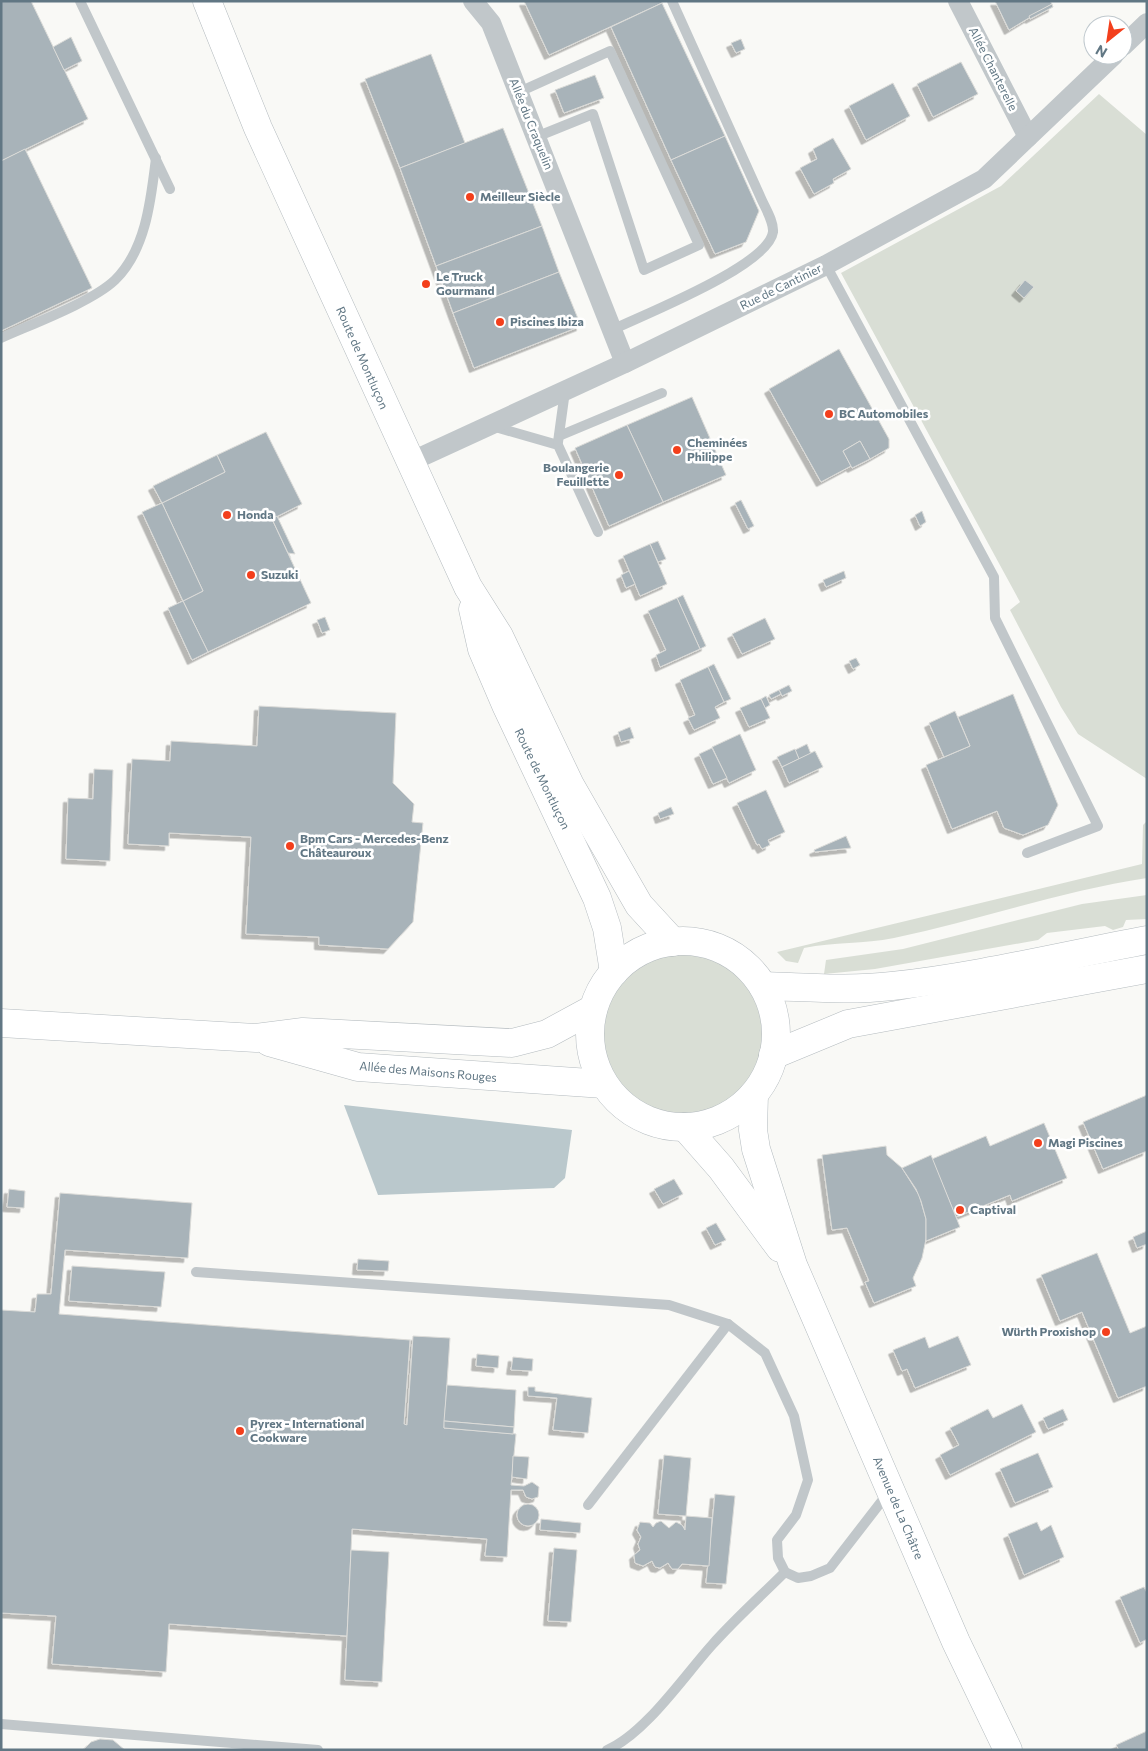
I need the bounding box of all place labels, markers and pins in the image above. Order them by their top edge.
place label: Meilleur Siècle [480,189,560,203]
marker: Meilleur Siècle [464,191,476,203]
place label: Le Truck Gourmand [436,269,494,297]
marker: Le Truck Gourmand [420,278,432,290]
place label: Piscines Ibiza [510,314,584,328]
marker: Piscines Ibiza [494,316,506,328]
place label: BC Automobiles [839,406,929,420]
marker: BC Automobiles [823,408,835,420]
place label: Cheminées Philippe [687,435,748,463]
marker: Cheminées Philippe [671,444,683,456]
place label: Boulangerie Feuillette [543,460,609,488]
marker: Boulangerie Feuillette [613,469,625,481]
place label: Honda [237,507,273,521]
marker: Honda [221,509,233,521]
place label: Suzuki [261,567,298,581]
marker: Suzuki [245,569,257,581]
place label: Bpm Cars - Mercedes-Benz Châteauroux [300,831,449,859]
marker: Bpm Cars - Mercedes-Benz Châteauroux [284,840,296,852]
place label: Magi Piscines [1048,1135,1123,1149]
marker: Magi Piscines [1032,1137,1044,1149]
place label: Captival [970,1202,1016,1216]
marker: Captival [954,1204,966,1216]
place label: Würth Proxishop [1002,1324,1096,1338]
marker: Würth Proxishop [1100,1326,1112,1338]
place label: Pyrex - International Cookware [250,1416,364,1444]
marker: Pyrex - International Cookware [234,1425,246,1437]

